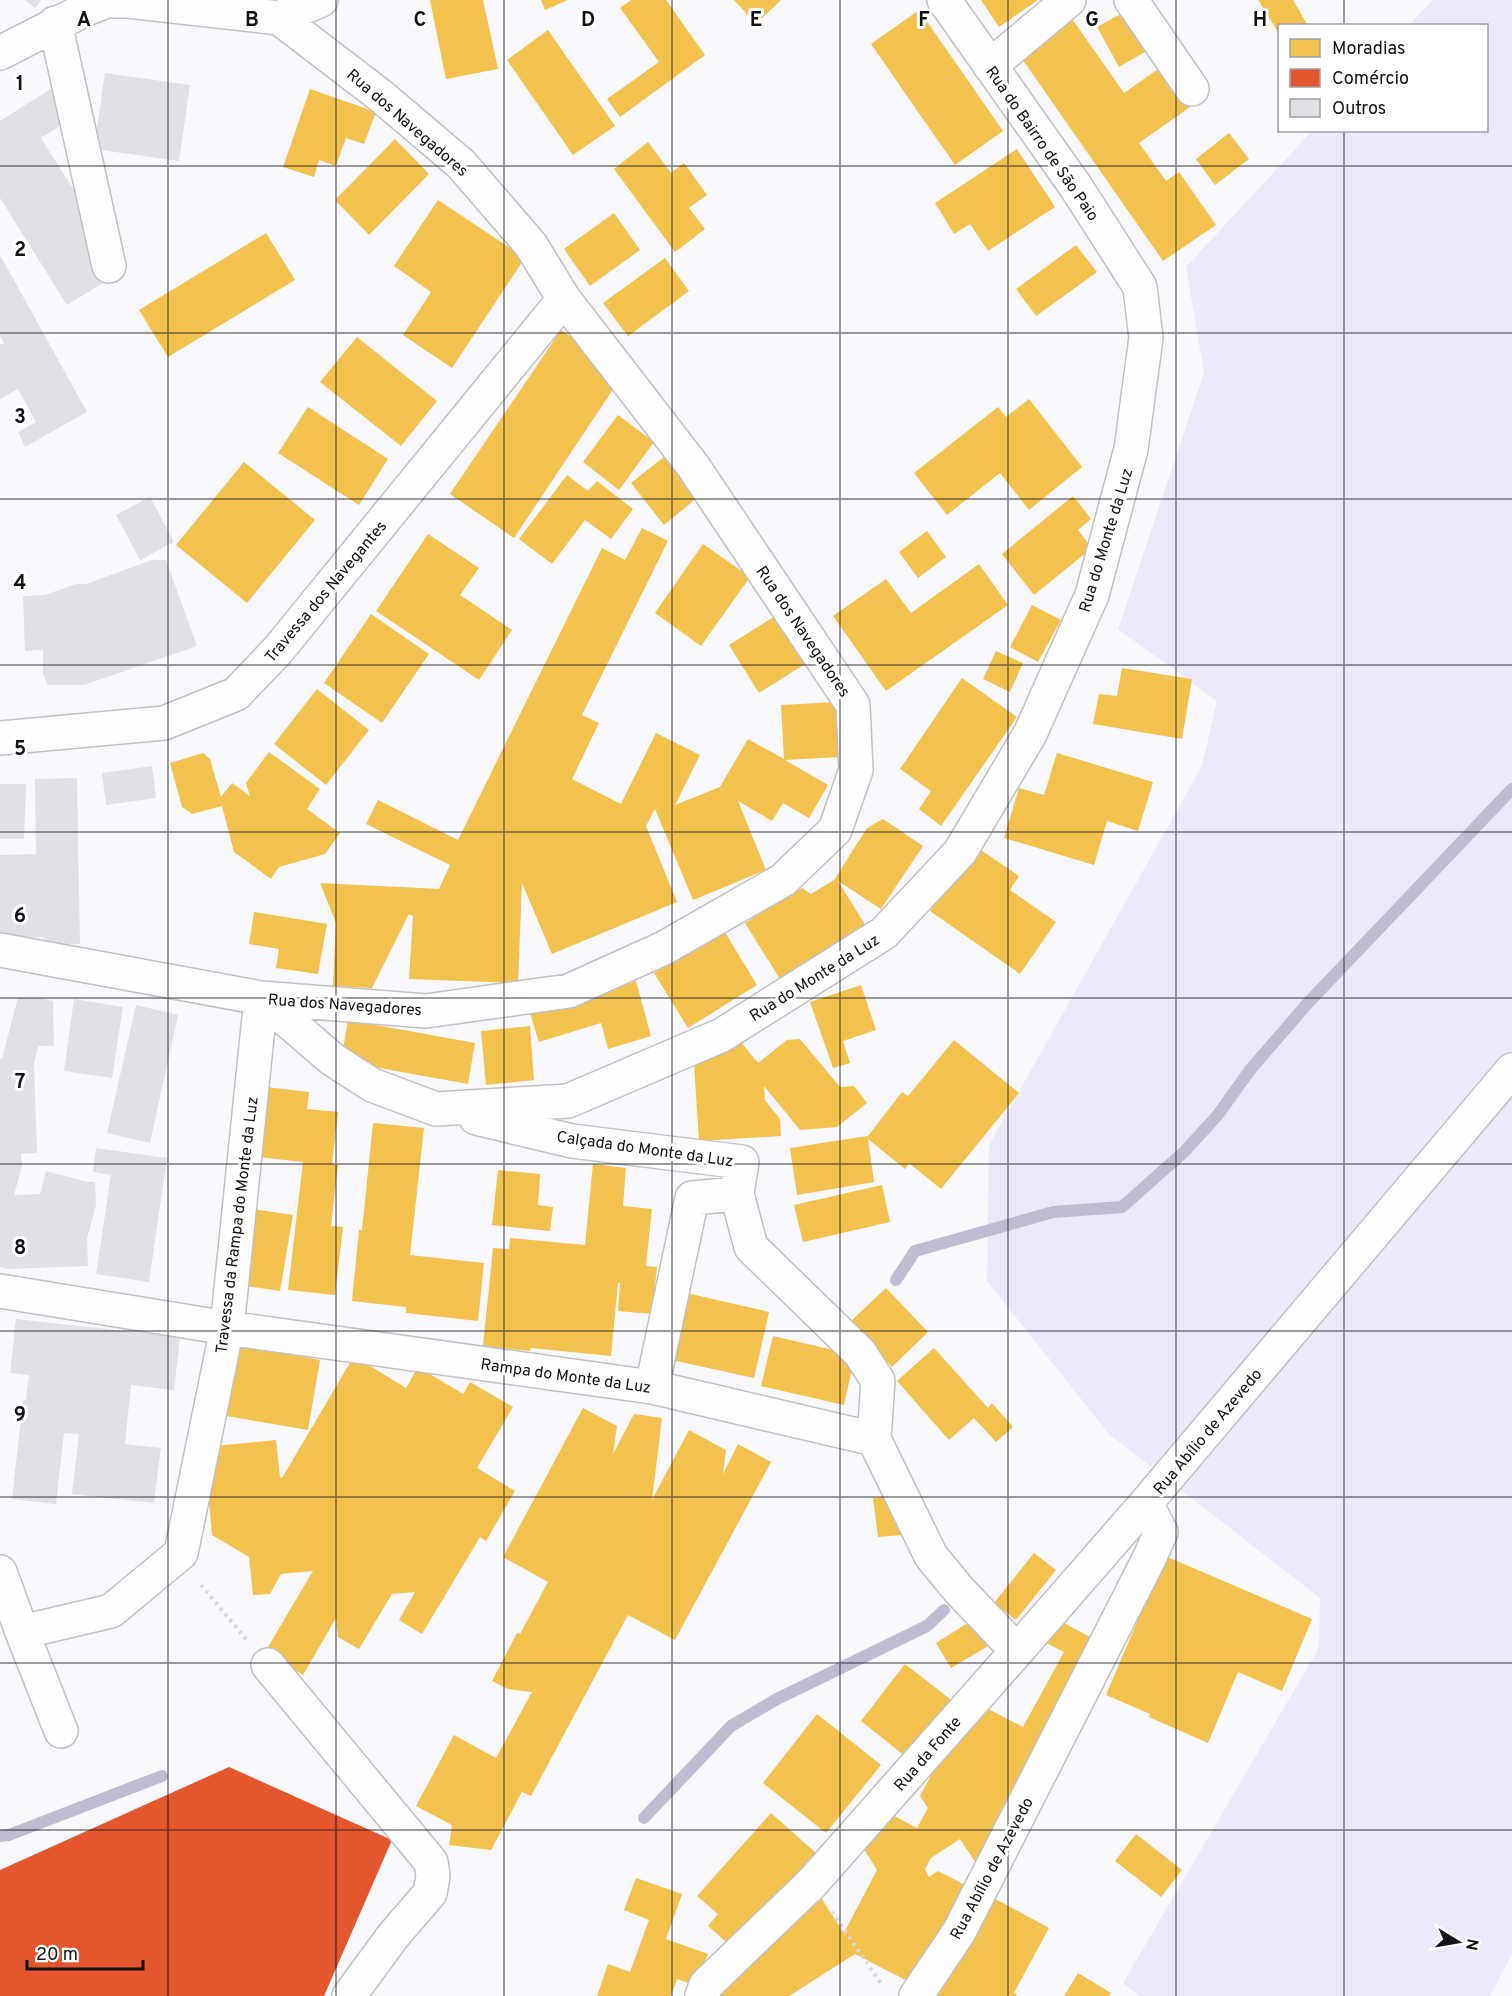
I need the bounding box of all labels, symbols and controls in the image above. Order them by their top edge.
text: A [77,8,91,34]
text: B [245,8,259,34]
text: C [414,8,426,34]
text: D [581,8,595,34]
text: E [750,8,762,34]
text: F [918,8,930,34]
text: G [1085,8,1099,34]
text: H [1253,8,1267,34]
legend [1278,24,1488,132]
text: Moradias [1332,38,1405,61]
street label: Rua do Bairro de São Paio [980,63,1102,225]
street label: Rua dos Navegadores [342,65,471,182]
text: Comércio [1332,68,1409,91]
text: 1 [16,72,24,98]
text: Outros [1332,98,1386,121]
text: 2 [14,238,26,264]
text: 3 [14,405,26,431]
street label: Rua do Monte da Luz [1076,466,1138,615]
street label: Travessa dos Navegantes [261,517,392,667]
street label: Rua dos Navegadores [751,563,854,702]
text: 4 [14,571,26,597]
text: 5 [14,737,26,763]
text: 6 [14,904,26,930]
street label: Rua do Monte da Luz [746,931,884,1027]
street label: Rua dos Navegadores [267,991,423,1021]
text: 7 [15,1070,25,1096]
street label: Travessa da Rampa do Monte da Luz [212,1096,264,1355]
street label: Calçada do Monte da Luz [555,1128,734,1172]
text: 8 [14,1236,26,1262]
street label: Rampa do Monte da Luz [479,1355,652,1399]
street label: Rua Abílio de Azevedo [1150,1365,1267,1499]
text: 9 [14,1403,26,1429]
street label: Rua da Fonte [891,1713,966,1796]
street label: Rua Abílio de Azevedo [947,1794,1039,1944]
north arrow [1428,1912,1488,1972]
scale bar [27,1933,142,1971]
text: N [1460,1937,1482,1952]
text: 20 m [36,1944,78,1967]

